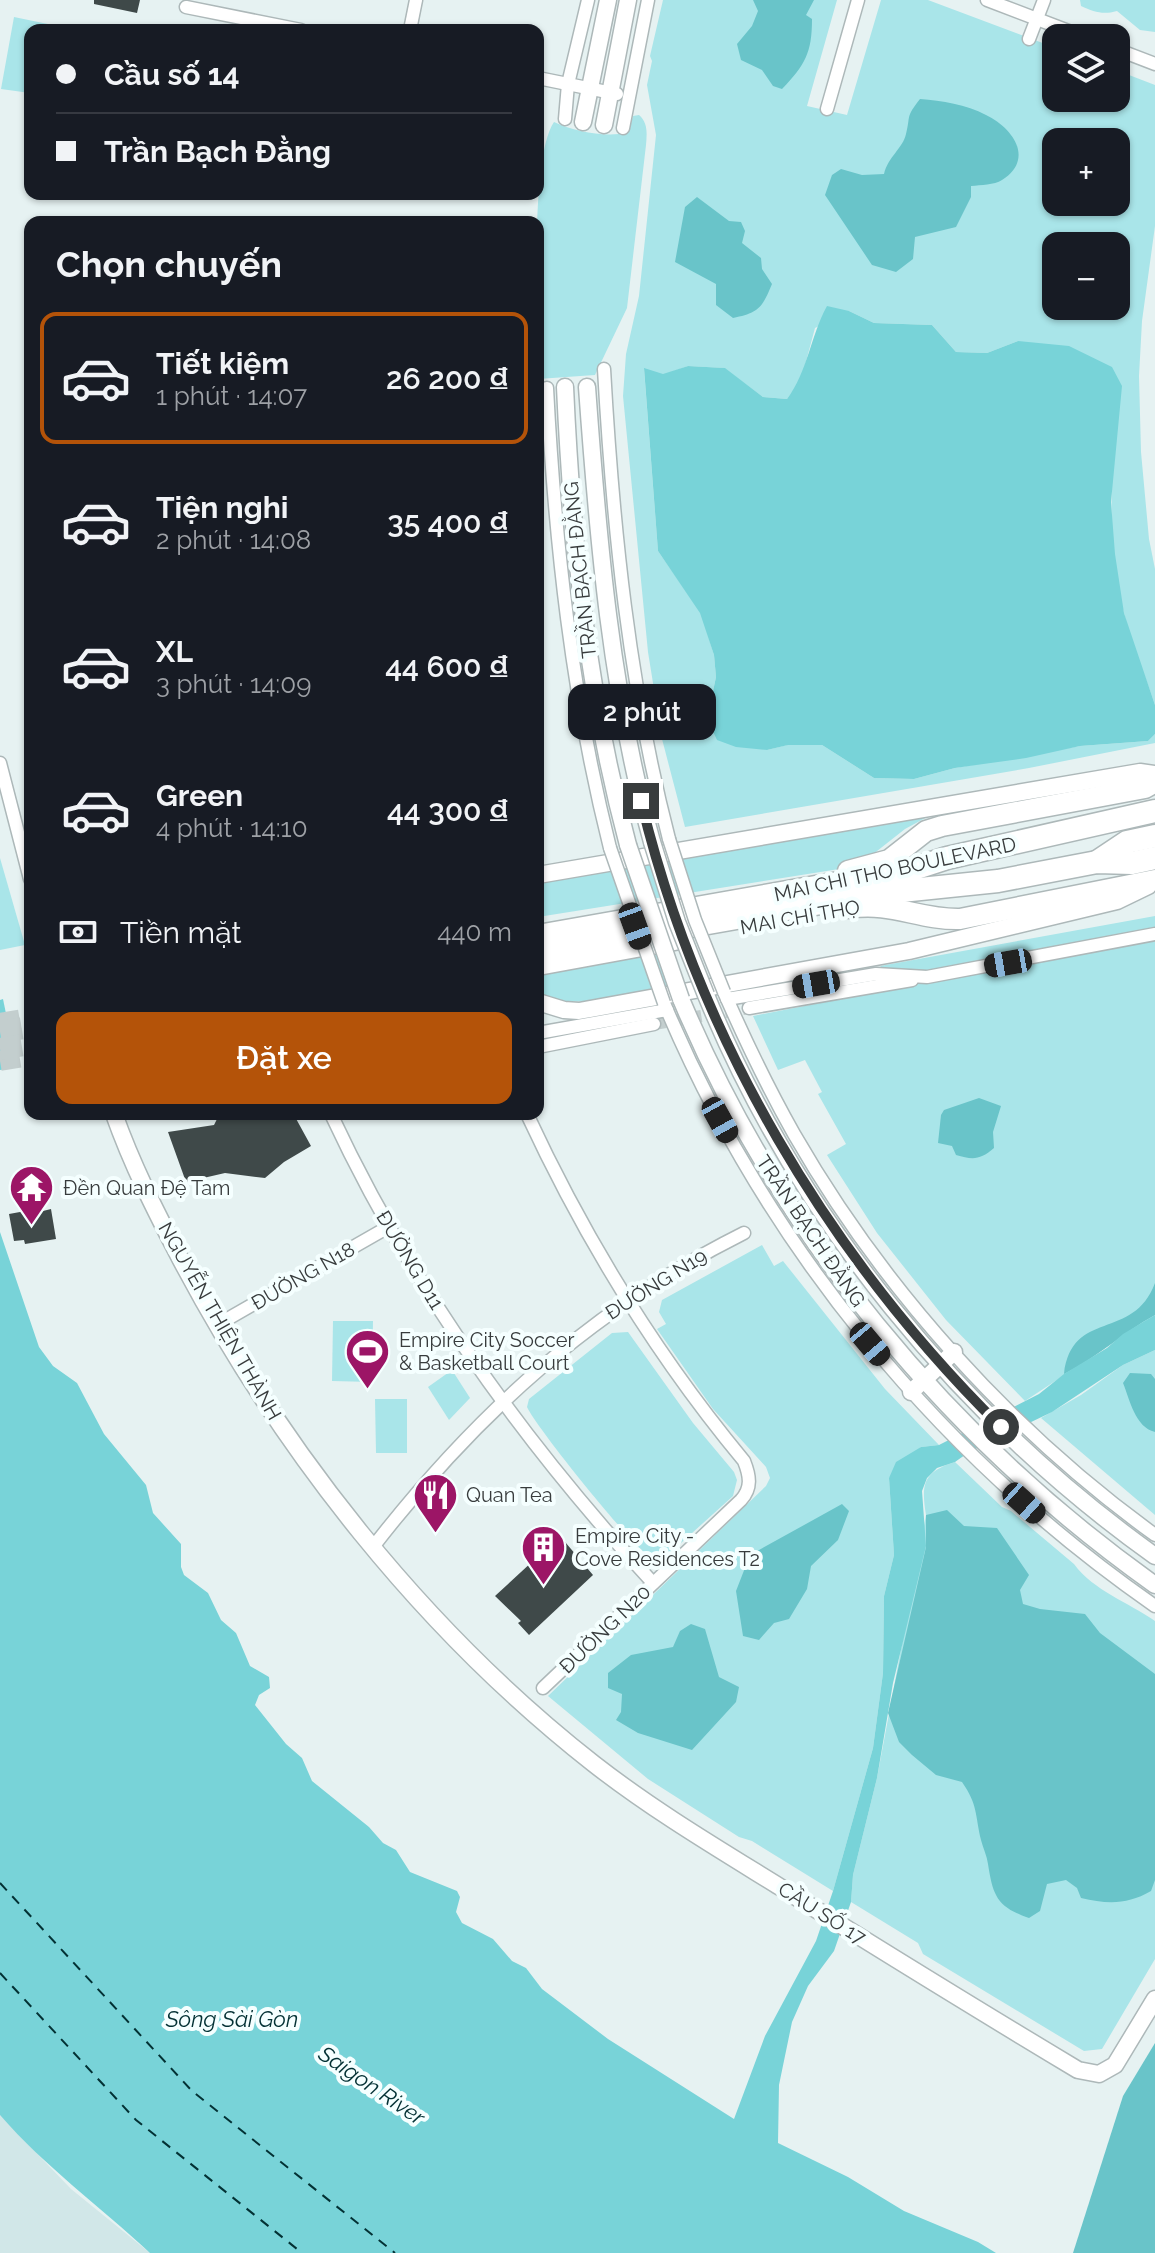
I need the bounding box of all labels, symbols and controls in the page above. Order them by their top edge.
map controls [1042,24,1130,320]
button: layers [1042,24,1130,112]
text: Cầu số 14 [104,57,240,92]
button: + [1042,128,1130,216]
text: Trần Bạch Đằng [104,134,331,169]
button: − [1042,232,1130,320]
text: Chọn chuyến [56,243,282,285]
icon: car [60,342,132,414]
text: Tiết kiệm [156,346,289,381]
text: 26 200 ₫ [386,361,508,396]
text: 1 phút · 14:07 [156,381,307,411]
street label: TRẦN BẠCH ĐẰNG [557,481,601,660]
icon: car [60,486,132,558]
text: Tiện nghi [156,490,288,525]
text: 35 400 ₫ [387,505,508,540]
text: 2 phút · 14:08 [156,525,311,555]
icon: car [60,630,132,702]
text: XL [156,634,193,669]
text: 44 600 ₫ [385,649,508,684]
text: 3 phút · 14:09 [156,669,311,699]
callout: 2 phút [567,685,715,741]
text: 2 phút [603,697,681,727]
icon: car [60,774,132,846]
text: Green [156,778,243,813]
route end [623,783,659,819]
text: 44 300 ₫ [387,793,508,828]
text: 4 phút · 14:10 [156,813,308,843]
street label: MAI CHI THO BOULEVARD [772,832,1018,906]
street label: MAI CHÍ THỌ [738,895,862,939]
car [616,899,654,953]
icon: cash [56,910,100,954]
text: Tiền mặt [120,915,242,950]
text: 440 m [437,917,512,947]
car [982,947,1034,979]
car [790,968,842,1000]
button: Đặt xe [56,1012,512,1104]
car [698,1093,742,1147]
street label: TRẦN BẠCH ĐẰNG [751,1150,872,1311]
temple icon: Đền Quan Đệ Tam [8,1164,56,1227]
place label: Đền Quan Đệ Tam [63,1176,231,1200]
street label: ĐƯỜNG D11 [371,1206,449,1314]
street label: NGUYỄN THIỆN THÀNH [153,1217,288,1424]
street label: ĐƯỜNG N18 [247,1237,359,1315]
street label: ĐƯỜNG N19 [601,1243,711,1325]
car [845,1318,895,1370]
sports icon: Empire City Soccer & Basketball Court [344,1328,392,1391]
place label: Empire City Soccer & Basketball Court [399,1328,574,1375]
route start [983,1409,1019,1445]
restaurant icon: Quan Tea [411,1471,459,1534]
car [998,1478,1050,1528]
place label: Quan Tea [466,1483,553,1507]
building icon: Empire City - Cove Residences T2 [520,1523,568,1586]
place label: Empire City - Cove Residences T2 [575,1524,760,1571]
street label: ĐƯỜNG N20 [554,1580,656,1678]
street label: CẦU SỐ 17 [774,1876,871,1950]
water label: Sông Sài Gòn [165,2006,298,2032]
water label: Saigon River [313,2039,431,2131]

